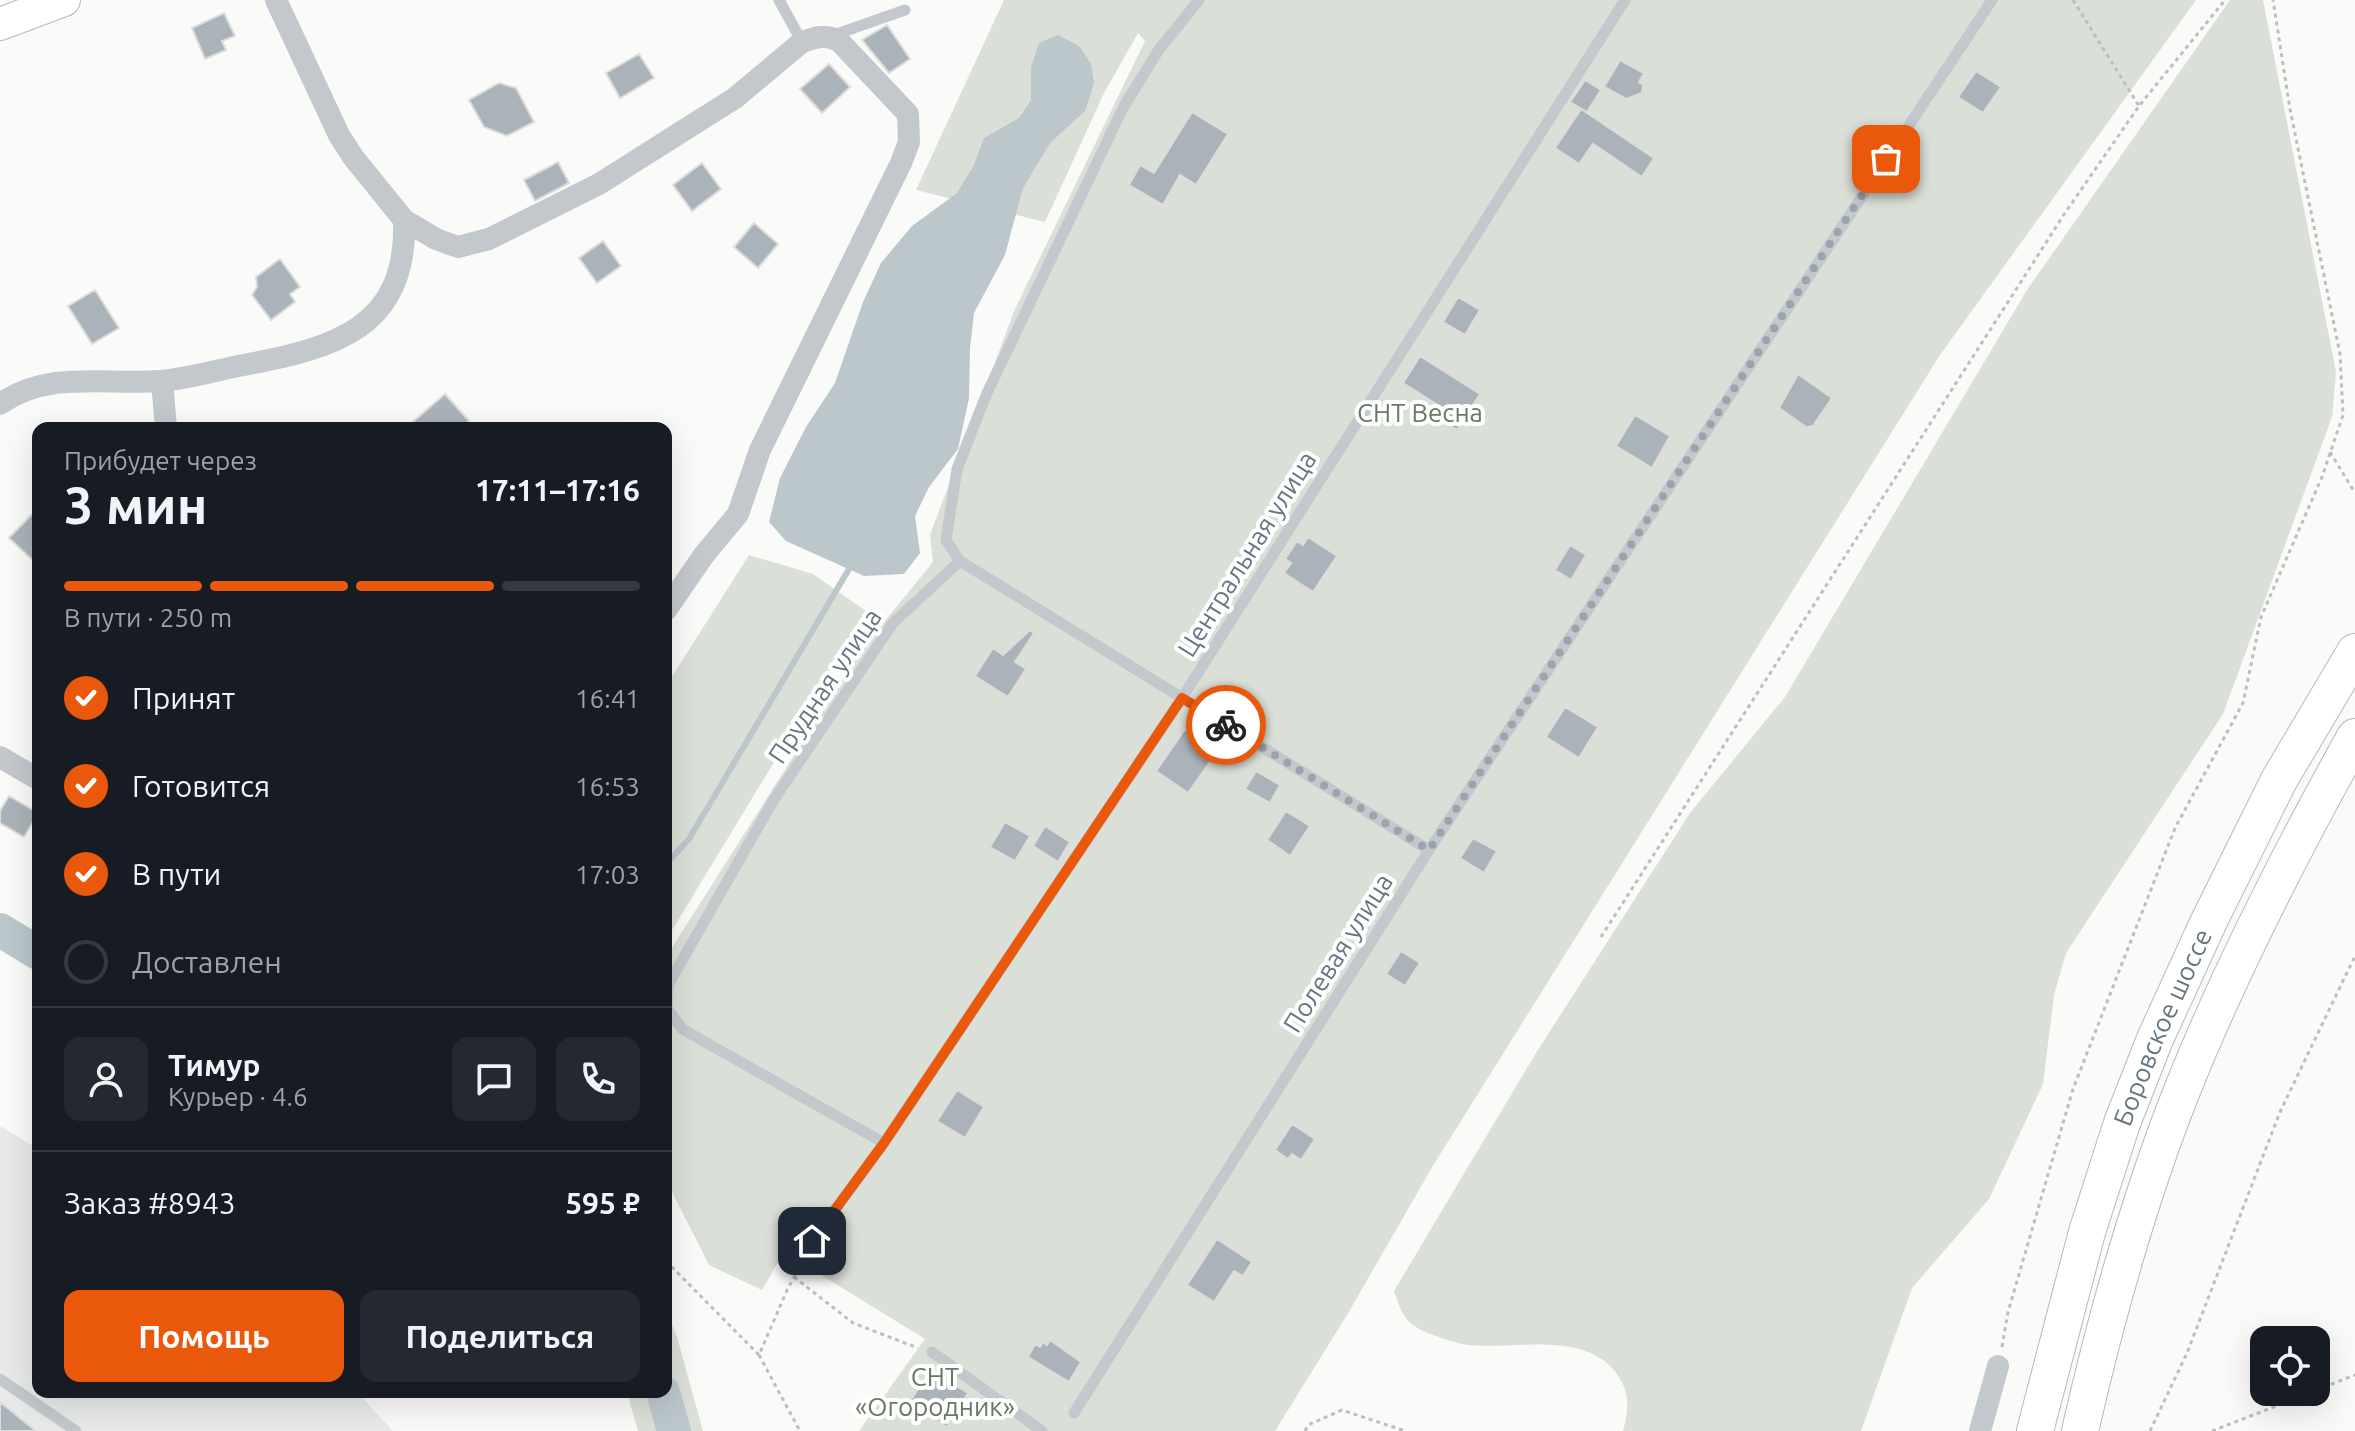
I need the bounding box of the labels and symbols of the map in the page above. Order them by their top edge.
pin [1852,125,1920,193]
park label: СНТ Весна [1357,398,1483,427]
street label: Центральная улица [1172,446,1321,662]
street label: Прудная улица [762,603,887,769]
courier [1186,685,1266,765]
street label: Полевая улица [1277,868,1398,1037]
street label: Боровское шоссе [2107,924,2217,1130]
pin [778,1207,846,1275]
park label: СНТ «Огородник» [855,1362,1015,1421]

